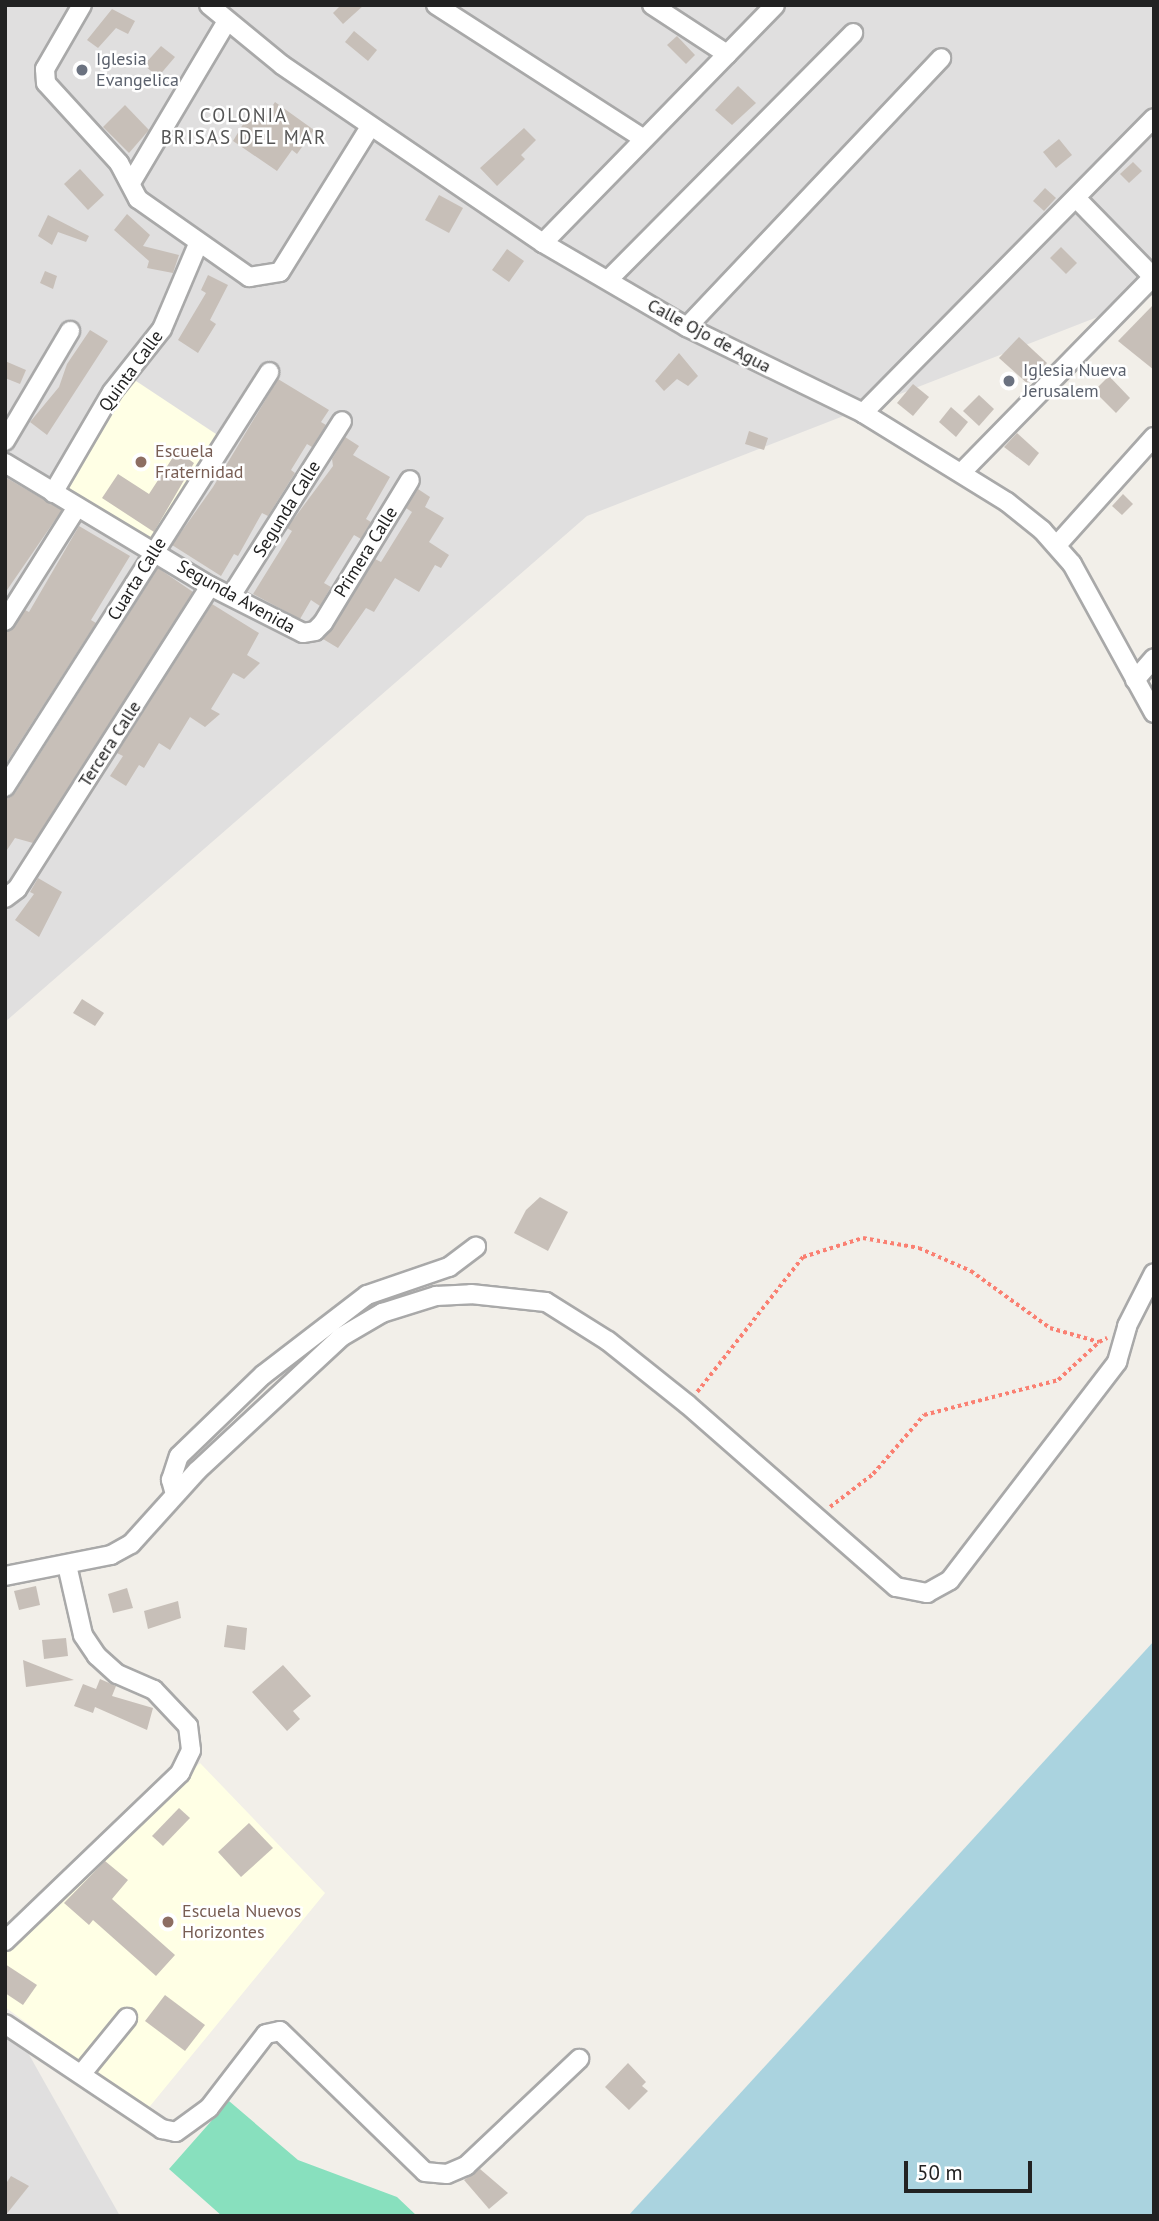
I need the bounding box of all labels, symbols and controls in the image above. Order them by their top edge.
place label: Iglesia Evangelica [96,49,179,92]
marker: Iglesia Evangelica [74,62,90,78]
district label: COLONIA BRISAS DEL MAR [162,105,326,149]
street label: Calle Ojo de Agua [643,294,775,378]
street label: Quinta Calle [94,326,168,416]
place label: Iglesia Nueva Jerusalem [1023,360,1127,402]
marker: Iglesia Nueva Jerusalem [1001,373,1017,389]
place label: Escuela Fraternidad [155,441,243,484]
marker: Escuela Fraternidad [133,454,149,470]
street label: Segunda Calle [249,457,325,561]
street label: Primera Calle [330,503,402,601]
street label: Cuarta Calle [103,534,171,624]
street label: Segunda Avenida [173,556,299,638]
street label: Tercera Calle [74,697,146,791]
place label: Escuela Nuevos Horizontes [182,1901,301,1944]
marker: Escuela Nuevos Horizontes [160,1914,176,1930]
scale bar [907,2148,1035,2192]
text: 50 m [917,2159,963,2186]

